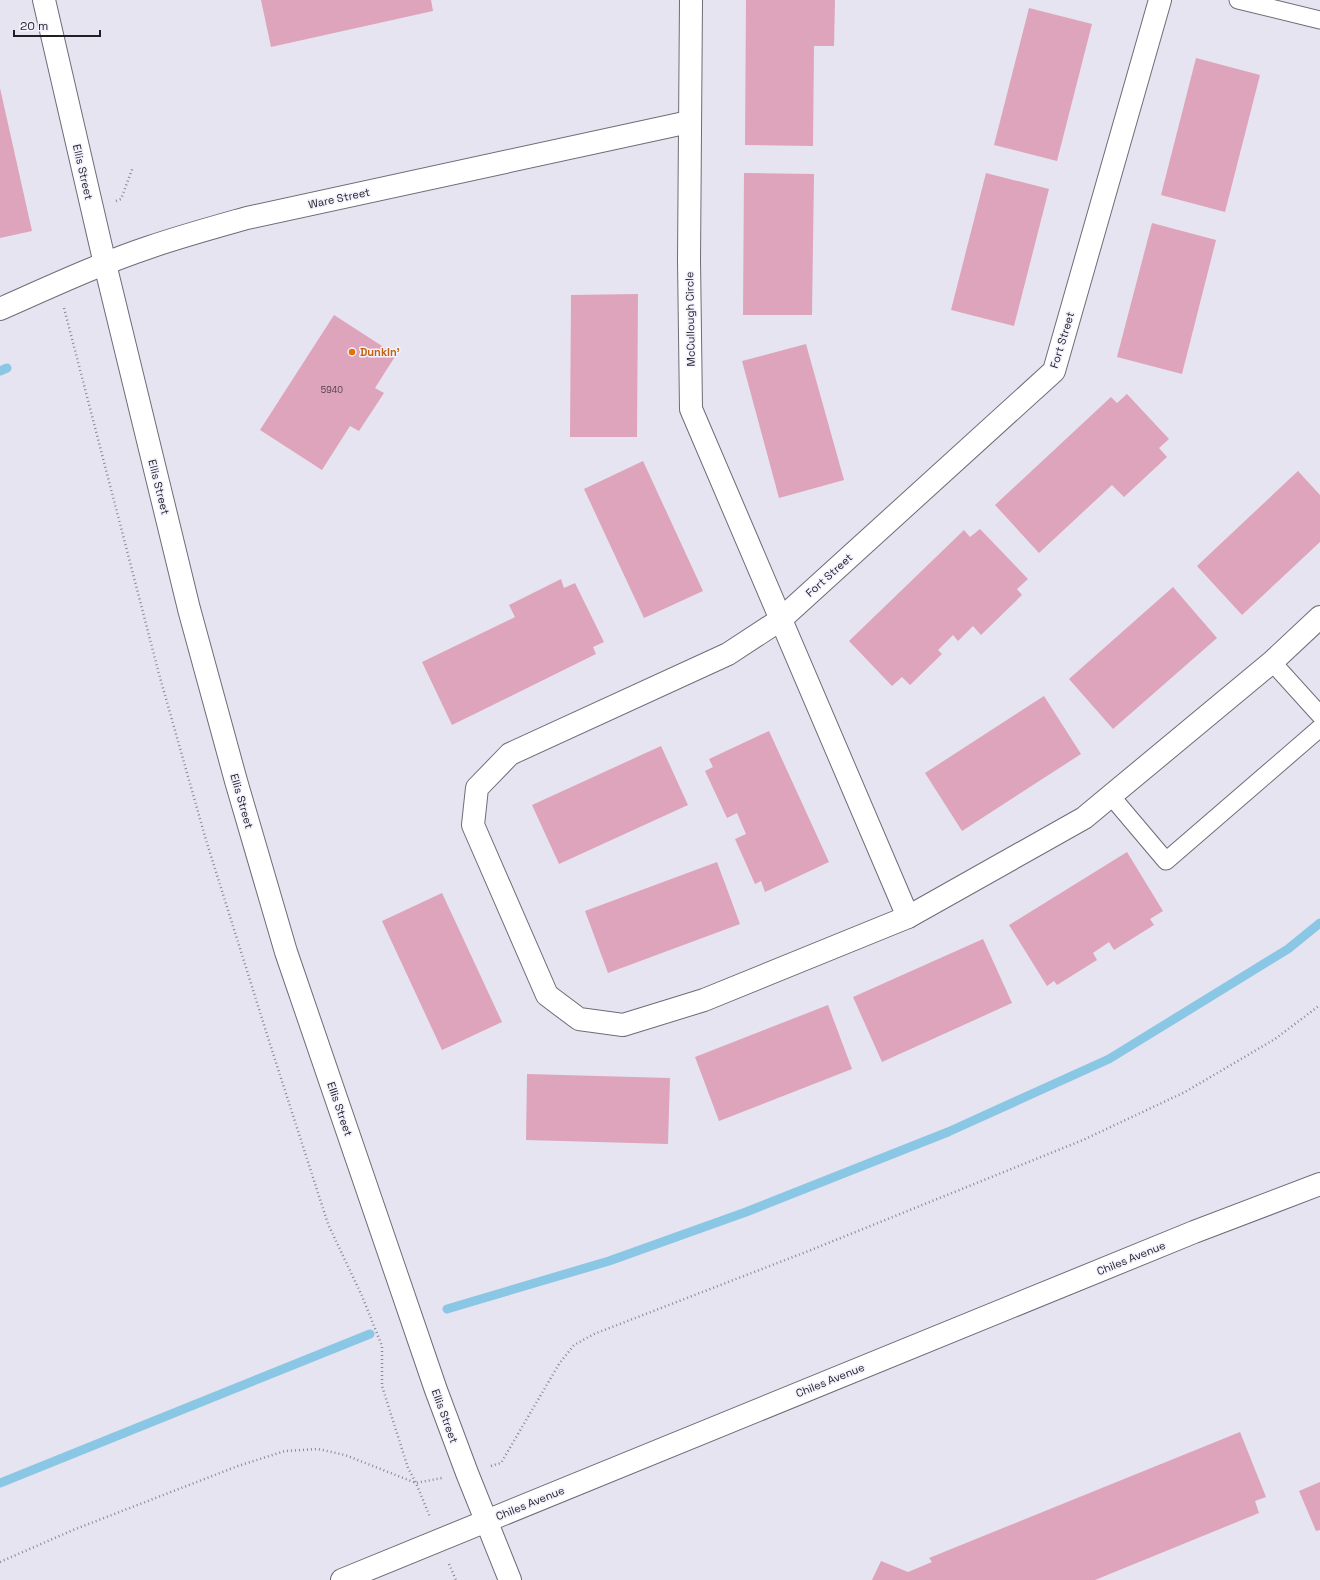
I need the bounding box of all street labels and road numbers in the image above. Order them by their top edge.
street label: Ellis Street [70,143,96,201]
street label: Ware Street [307,185,371,211]
street label: McCullough Circle [682,271,698,367]
street label: Fort Street [1047,310,1077,370]
street label: Ellis Street [145,458,173,516]
street label: Fort Street [803,550,855,600]
street label: Ellis Street [227,772,257,830]
street label: Ellis Street [324,1080,356,1138]
street label: Chiles Avenue [1095,1238,1167,1278]
street label: Chiles Avenue [794,1360,866,1400]
street label: Ellis Street [429,1387,461,1445]
street label: Chiles Avenue [494,1483,566,1523]

